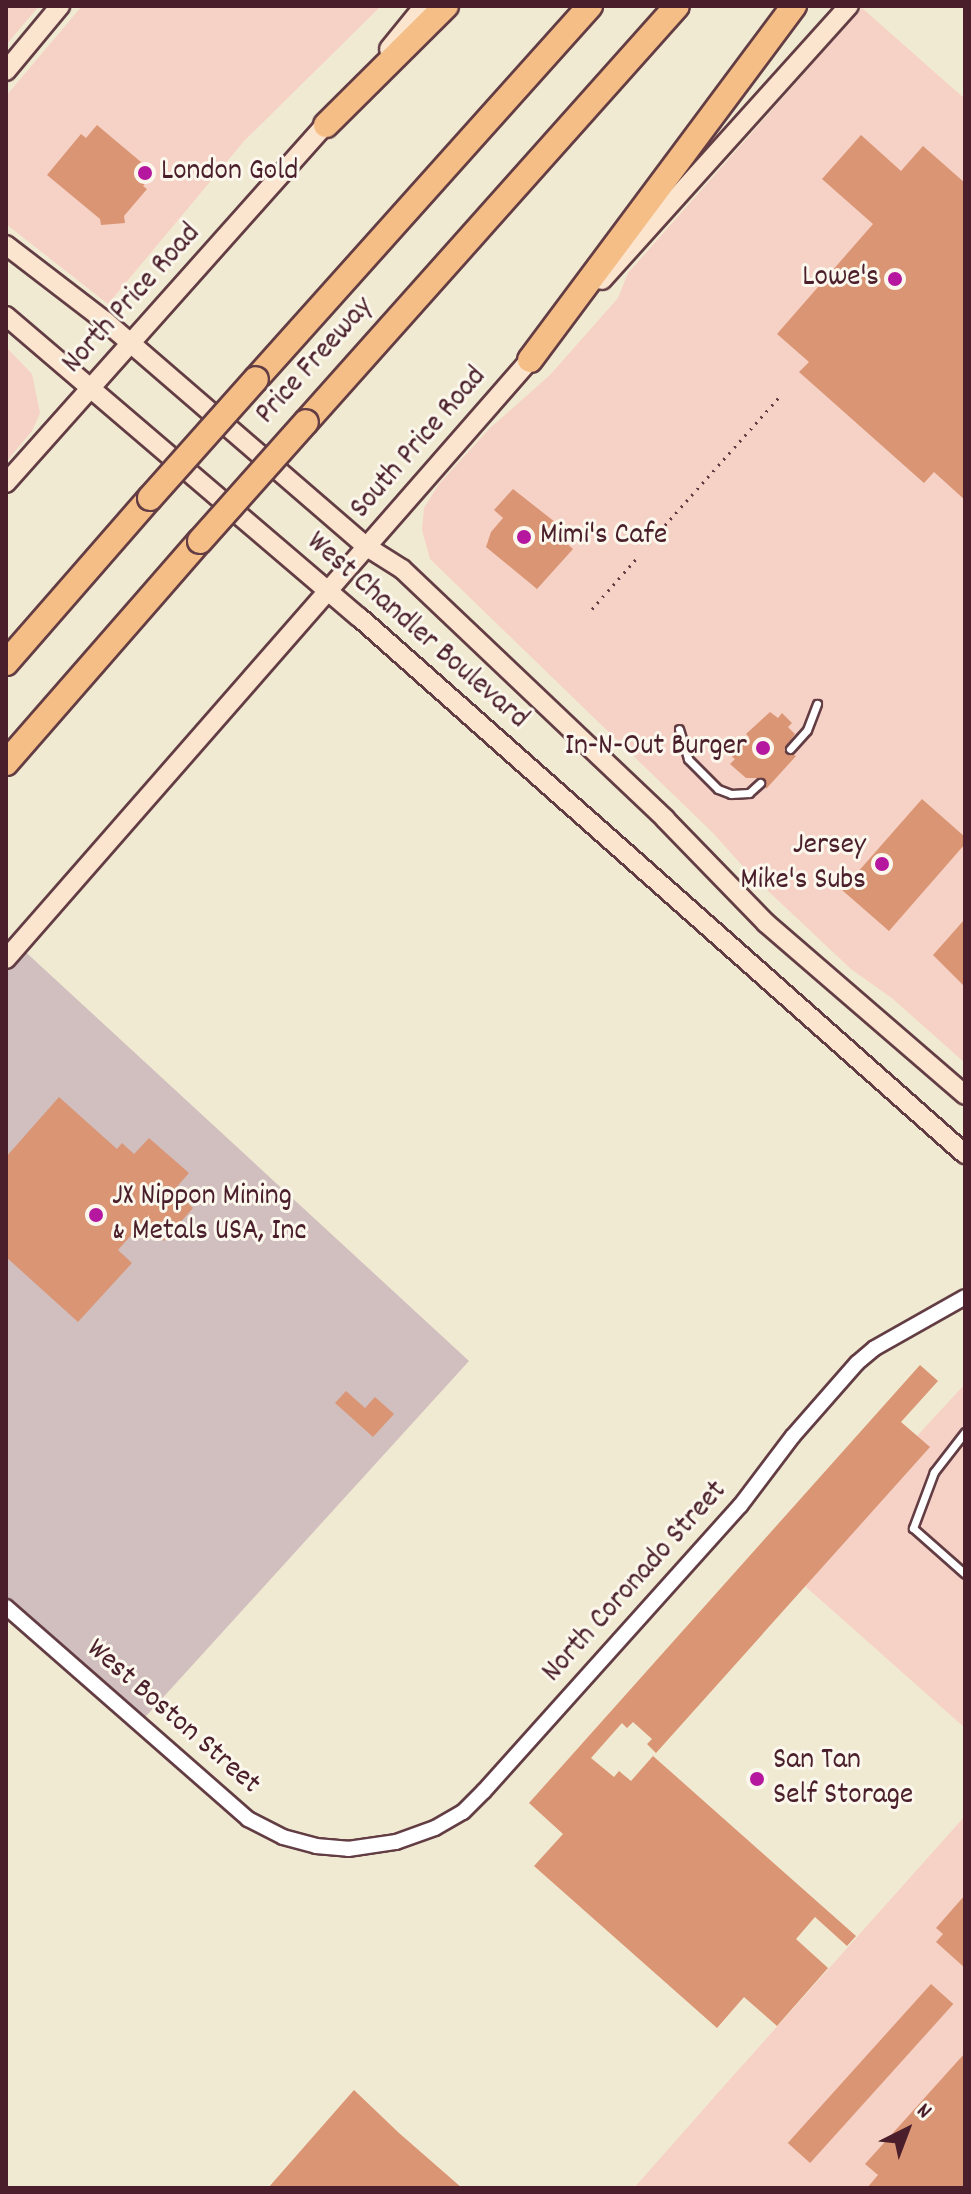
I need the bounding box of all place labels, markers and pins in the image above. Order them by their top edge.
place label: London Gold [161,155,298,191]
marker: London Gold [136,164,154,182]
place label: Lowe's [802,261,879,297]
marker: Lowe's [886,270,904,288]
place label: Mimi's Cafe [540,519,667,555]
marker: Mimi's Cafe [515,528,533,546]
place label: In-N-Out Burger [565,730,747,766]
marker: In-N-Out Burger [754,739,772,757]
place label: Jersey Mike's Subs [740,829,866,900]
marker: Jersey Mike's Subs [873,855,891,873]
place label: JX Nippon Mining & Metals USA, Inc [112,1180,306,1250]
marker: JX Nippon Mining & Metals USA, Inc [87,1206,105,1224]
place label: San Tan Self Storage [773,1744,913,1814]
marker: San Tan Self Storage [748,1770,766,1788]

